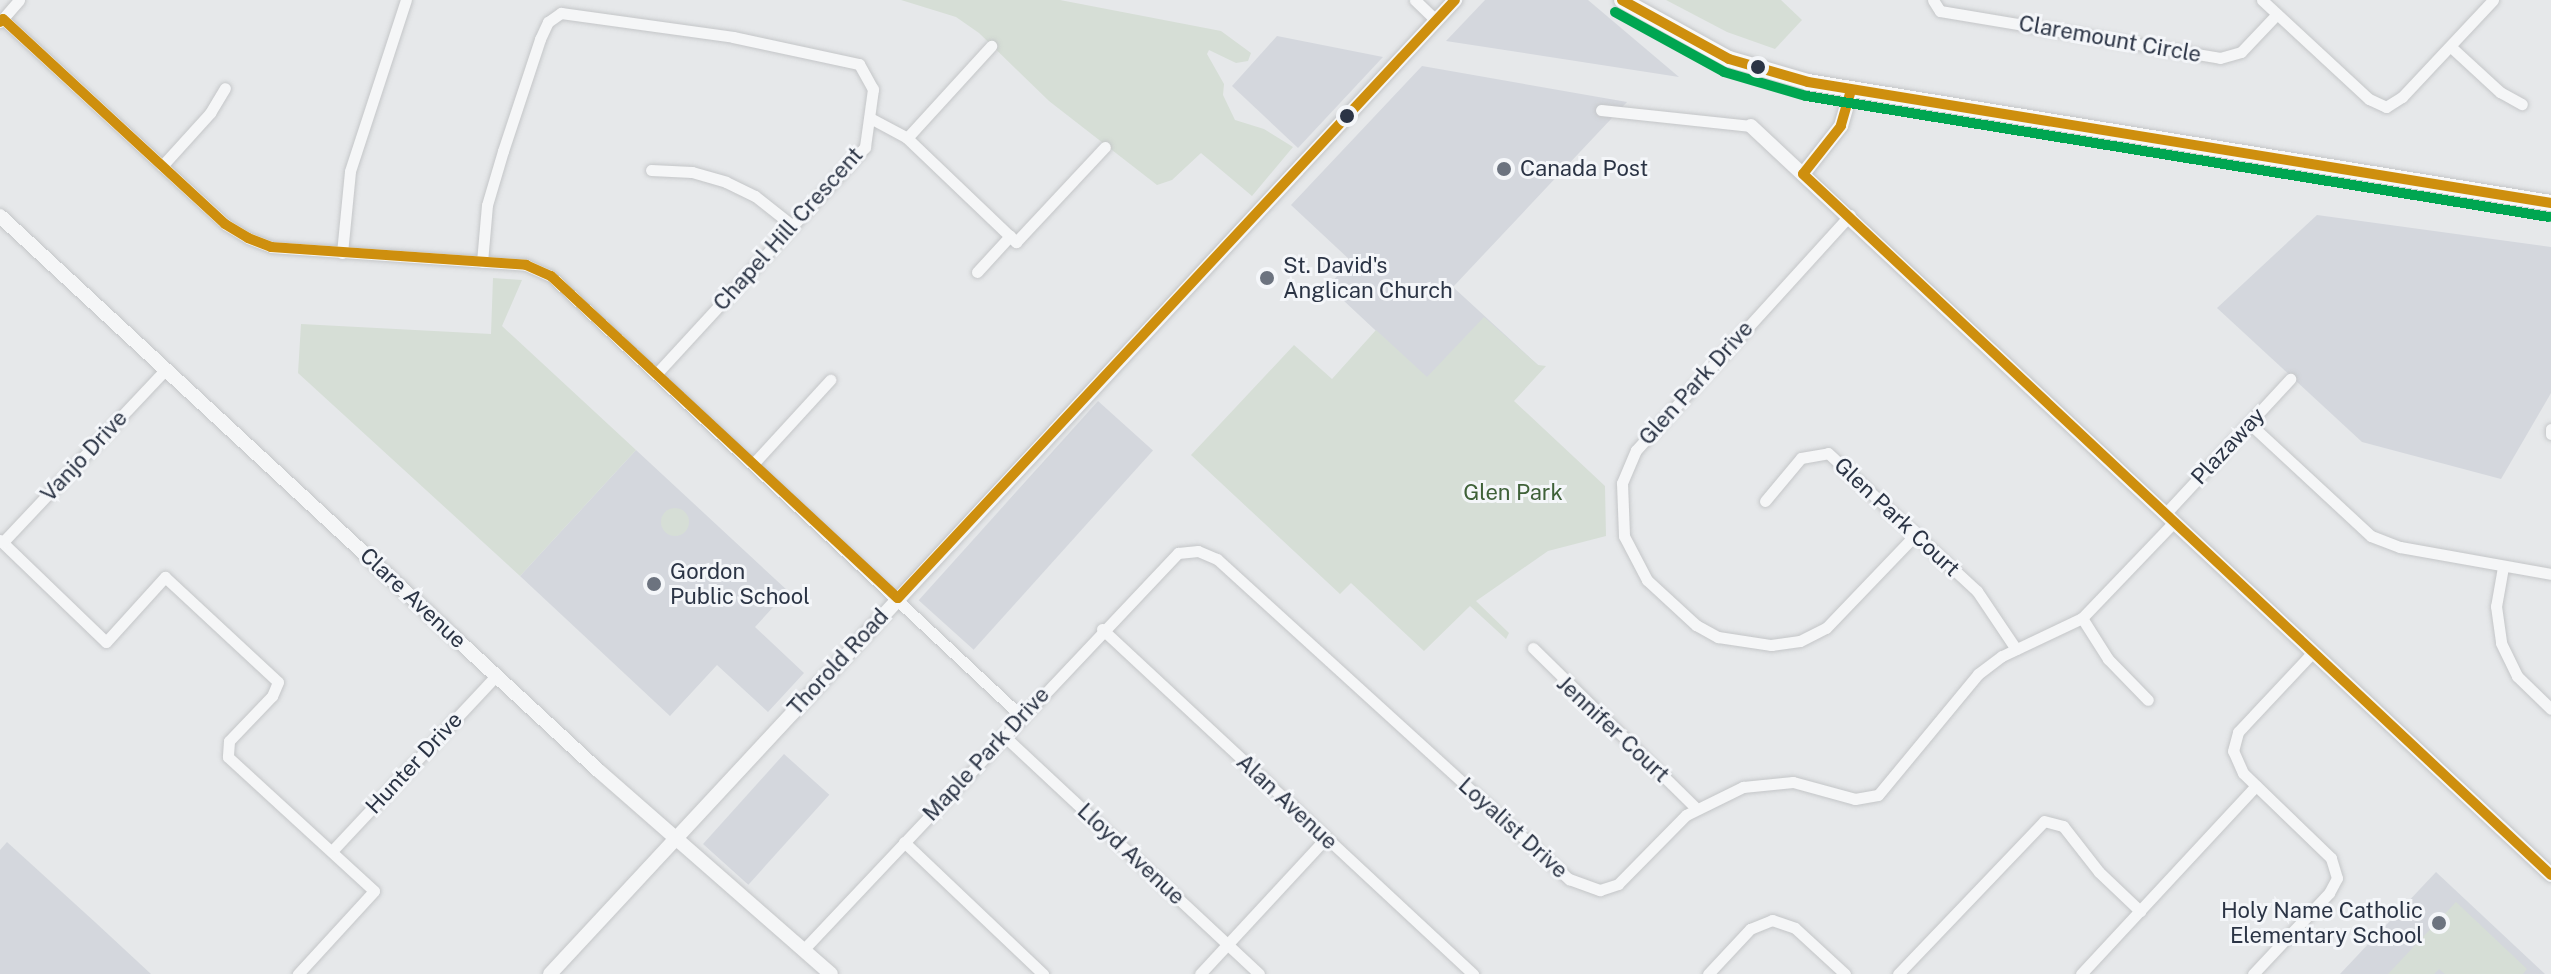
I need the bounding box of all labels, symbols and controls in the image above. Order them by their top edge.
street label: Claremount Circle [2017,10,2203,68]
unlabelled marker [1750,59,1766,75]
unlabelled marker [1339,108,1355,124]
street label: Chapel Hill Crescent [708,142,868,316]
place label: Canada Post [1520,156,1648,182]
marker: Canada Post [1495,160,1513,178]
place label: St. David's Anglican Church [1283,252,1453,304]
marker: St. David's Anglican Church [1258,269,1276,287]
street label: Glen Park Drive [1633,316,1759,450]
street label: Plazaway [2186,402,2270,490]
street label: Vanjo Drive [35,405,133,507]
street label: Glen Park Court [1829,452,1965,582]
park label: Glen Park [1463,480,1563,506]
street label: Clare Avenue [354,542,472,654]
place label: Gordon Public School [670,558,810,610]
marker: Gordon Public School [645,575,663,593]
street label: Thorold Road [782,603,894,721]
street label: Jennifer Court [1551,670,1675,788]
street label: Maple Park Drive [917,682,1055,826]
street label: Hunter Drive [360,707,468,819]
street label: Alan Avenue [1231,749,1343,855]
street label: Loyalist Drive [1453,772,1573,884]
street label: Lloyd Avenue [1072,798,1190,910]
place label: Holy Name Catholic Elementary School [2221,897,2423,948]
marker: Holy Name Catholic Elementary School [2430,914,2448,932]

